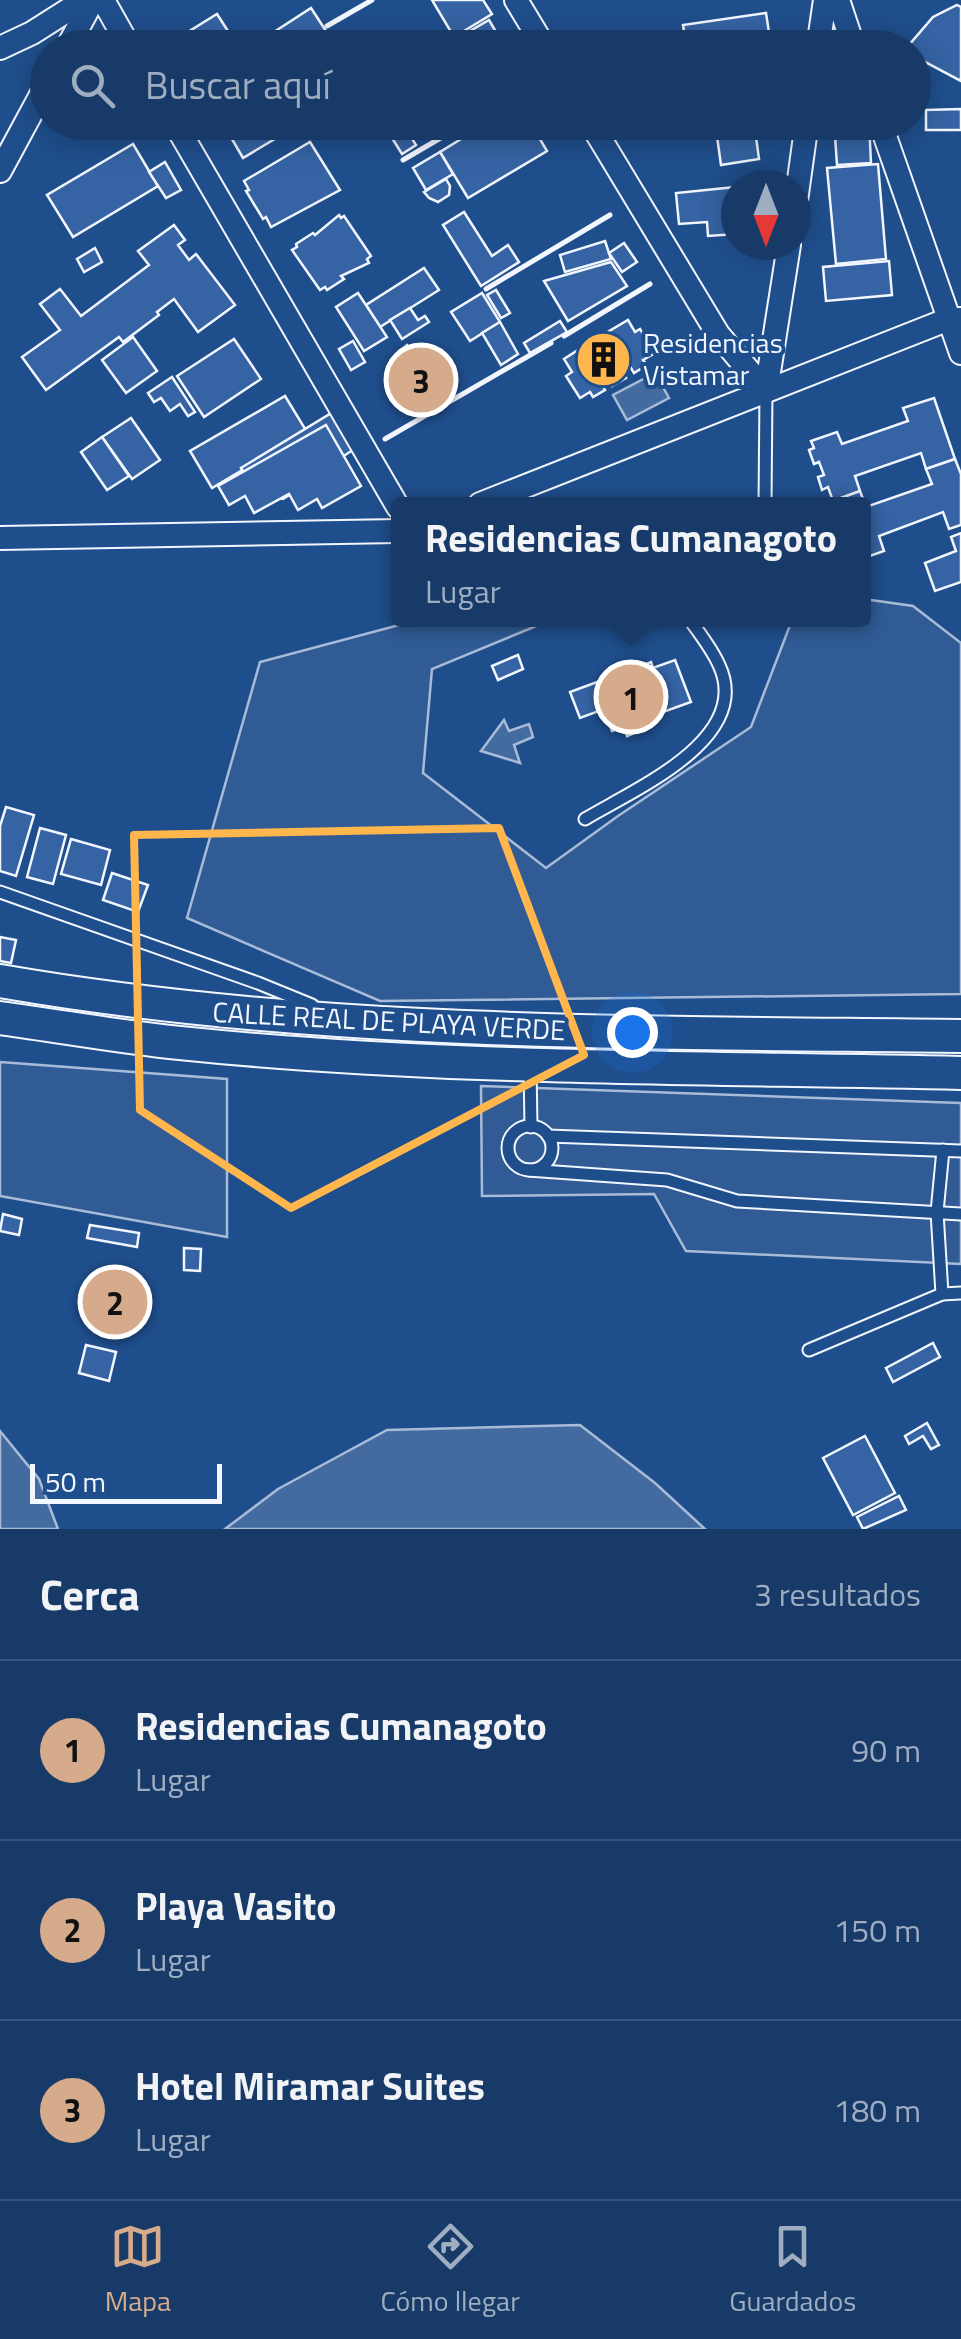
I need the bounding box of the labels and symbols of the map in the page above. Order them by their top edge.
north arrow [721,170,811,260]
place label: Residencias Vistamar [643,321,783,396]
building icon: Residencias Vistamar [574,329,634,389]
pin: 3 [388,342,454,418]
pin: 1 [598,660,664,734]
street label: CALLE REAL DE PLAYA VERDE [211,990,567,1051]
your location [607,1007,658,1058]
pin: 2 [82,1264,148,1340]
scale bar [30,1459,222,1504]

